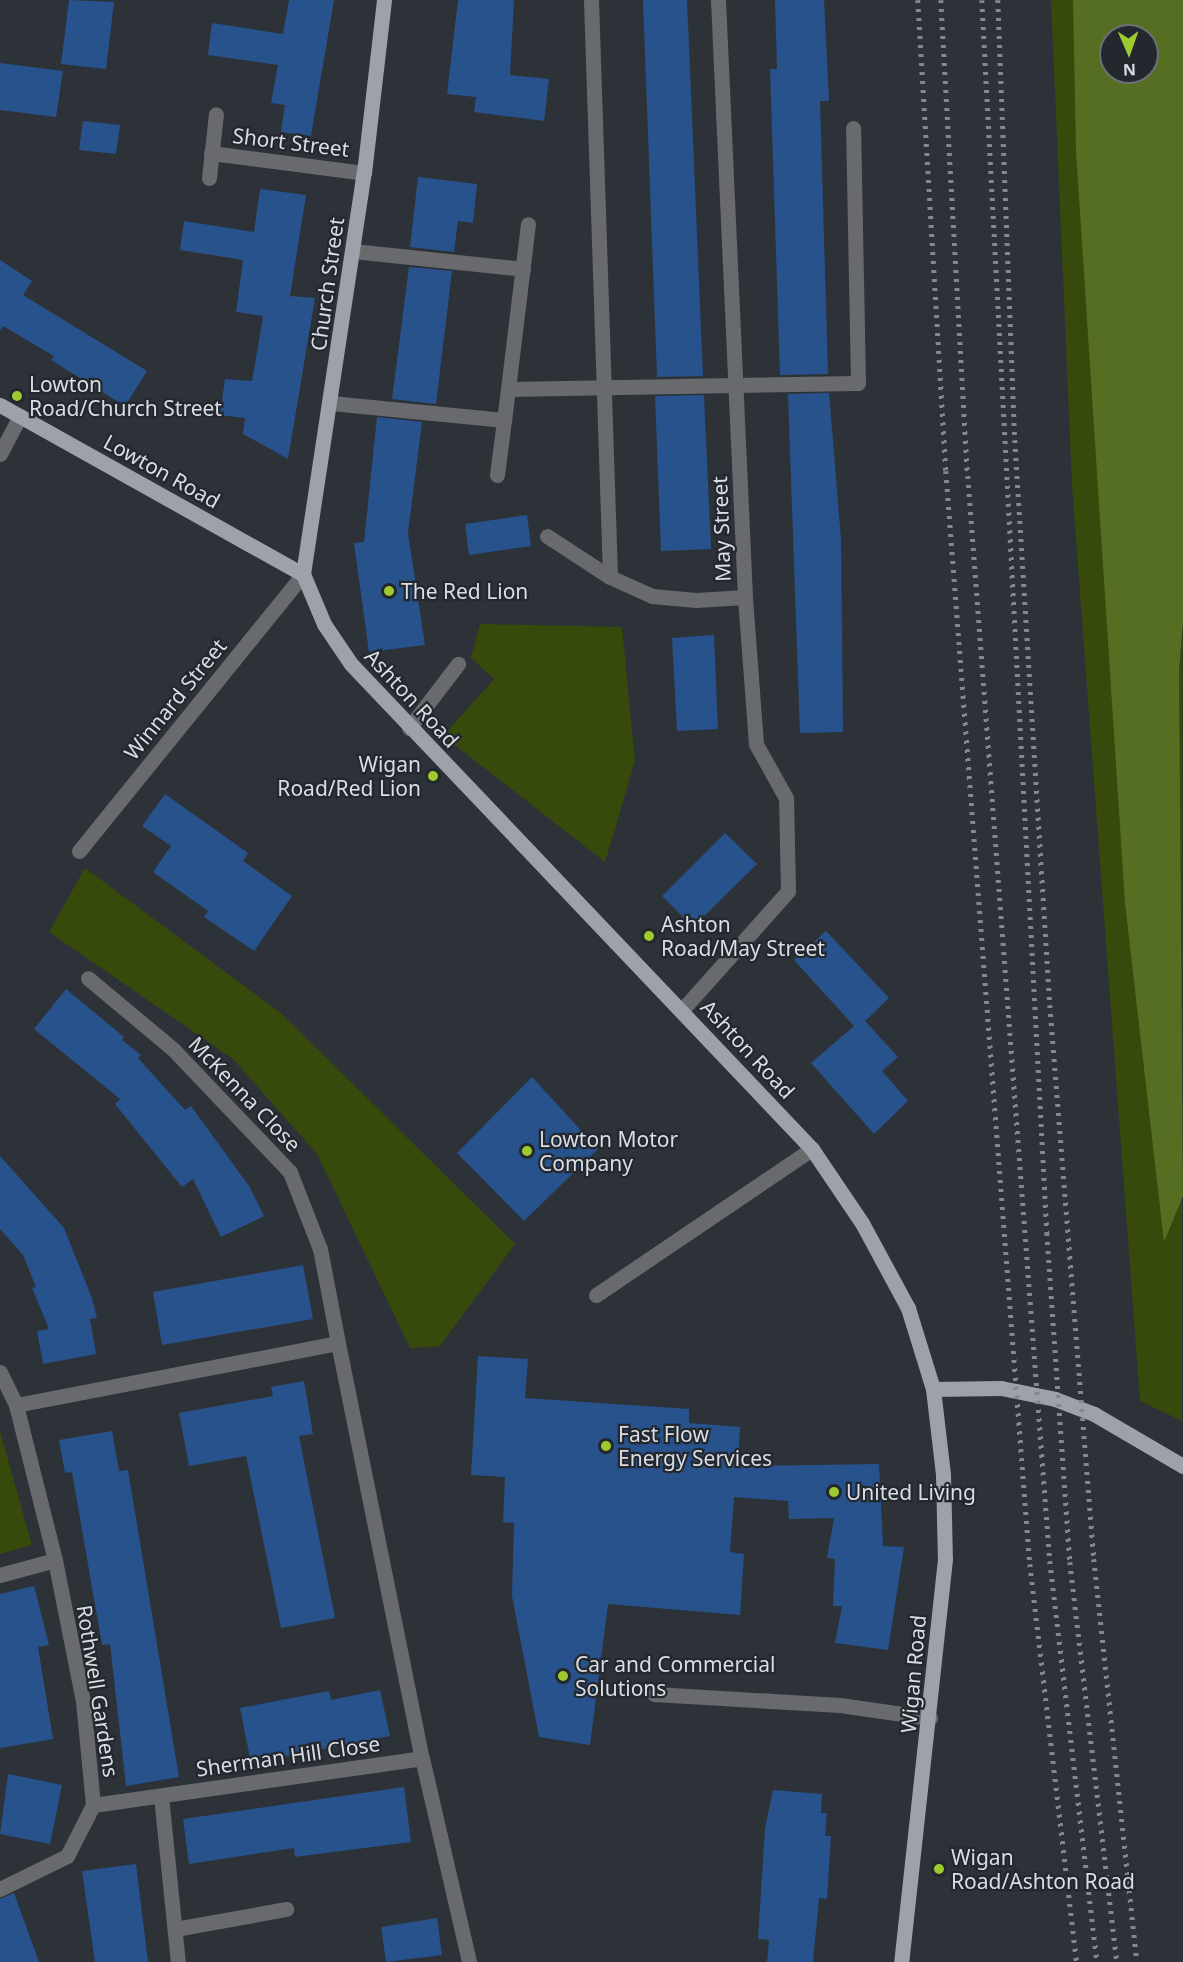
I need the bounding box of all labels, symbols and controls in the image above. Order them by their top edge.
north arrow [1099,24,1159,84]
text: N [1123,59,1136,81]
street label: Short Street [231,122,351,162]
street label: Church Street [305,216,349,352]
place label: Lowton Road/Church Street [29,371,222,421]
marker: Lowton Road/Church Street [10,389,24,403]
street label: Lowton Road [99,429,225,513]
street label: May Street [707,476,735,582]
place label: The Red Lion [401,578,528,604]
marker: The Red Lion [382,584,396,598]
street label: Winnard Street [119,634,231,764]
street label: Ashton Road [360,643,464,753]
place label: Wigan Road/Red Lion [277,751,421,801]
marker: Wigan Road/Red Lion [426,769,440,783]
place label: Ashton Road/May Street [661,911,825,961]
marker: Ashton Road/May Street [642,929,656,943]
street label: Ashton Road [696,994,800,1104]
street label: McKenna Close [184,1031,306,1157]
place label: Lowton Motor Company [539,1126,678,1176]
marker: Lowton Motor Company [520,1144,534,1158]
place label: Fast Flow Energy Services [618,1421,772,1471]
marker: Fast Flow Energy Services [599,1439,613,1453]
place label: United Living [846,1479,976,1505]
marker: United Living [827,1485,841,1499]
street label: Rothwell Gardens [72,1603,124,1779]
street label: Wigan Road [895,1614,931,1734]
place label: Car and Commercial Solutions [575,1651,775,1701]
marker: Car and Commercial Solutions [556,1669,570,1683]
street label: Sherman Hill Close [194,1731,382,1781]
place label: Wigan Road/Ashton Road [951,1844,1135,1894]
marker: Wigan Road/Ashton Road [932,1862,946,1876]

